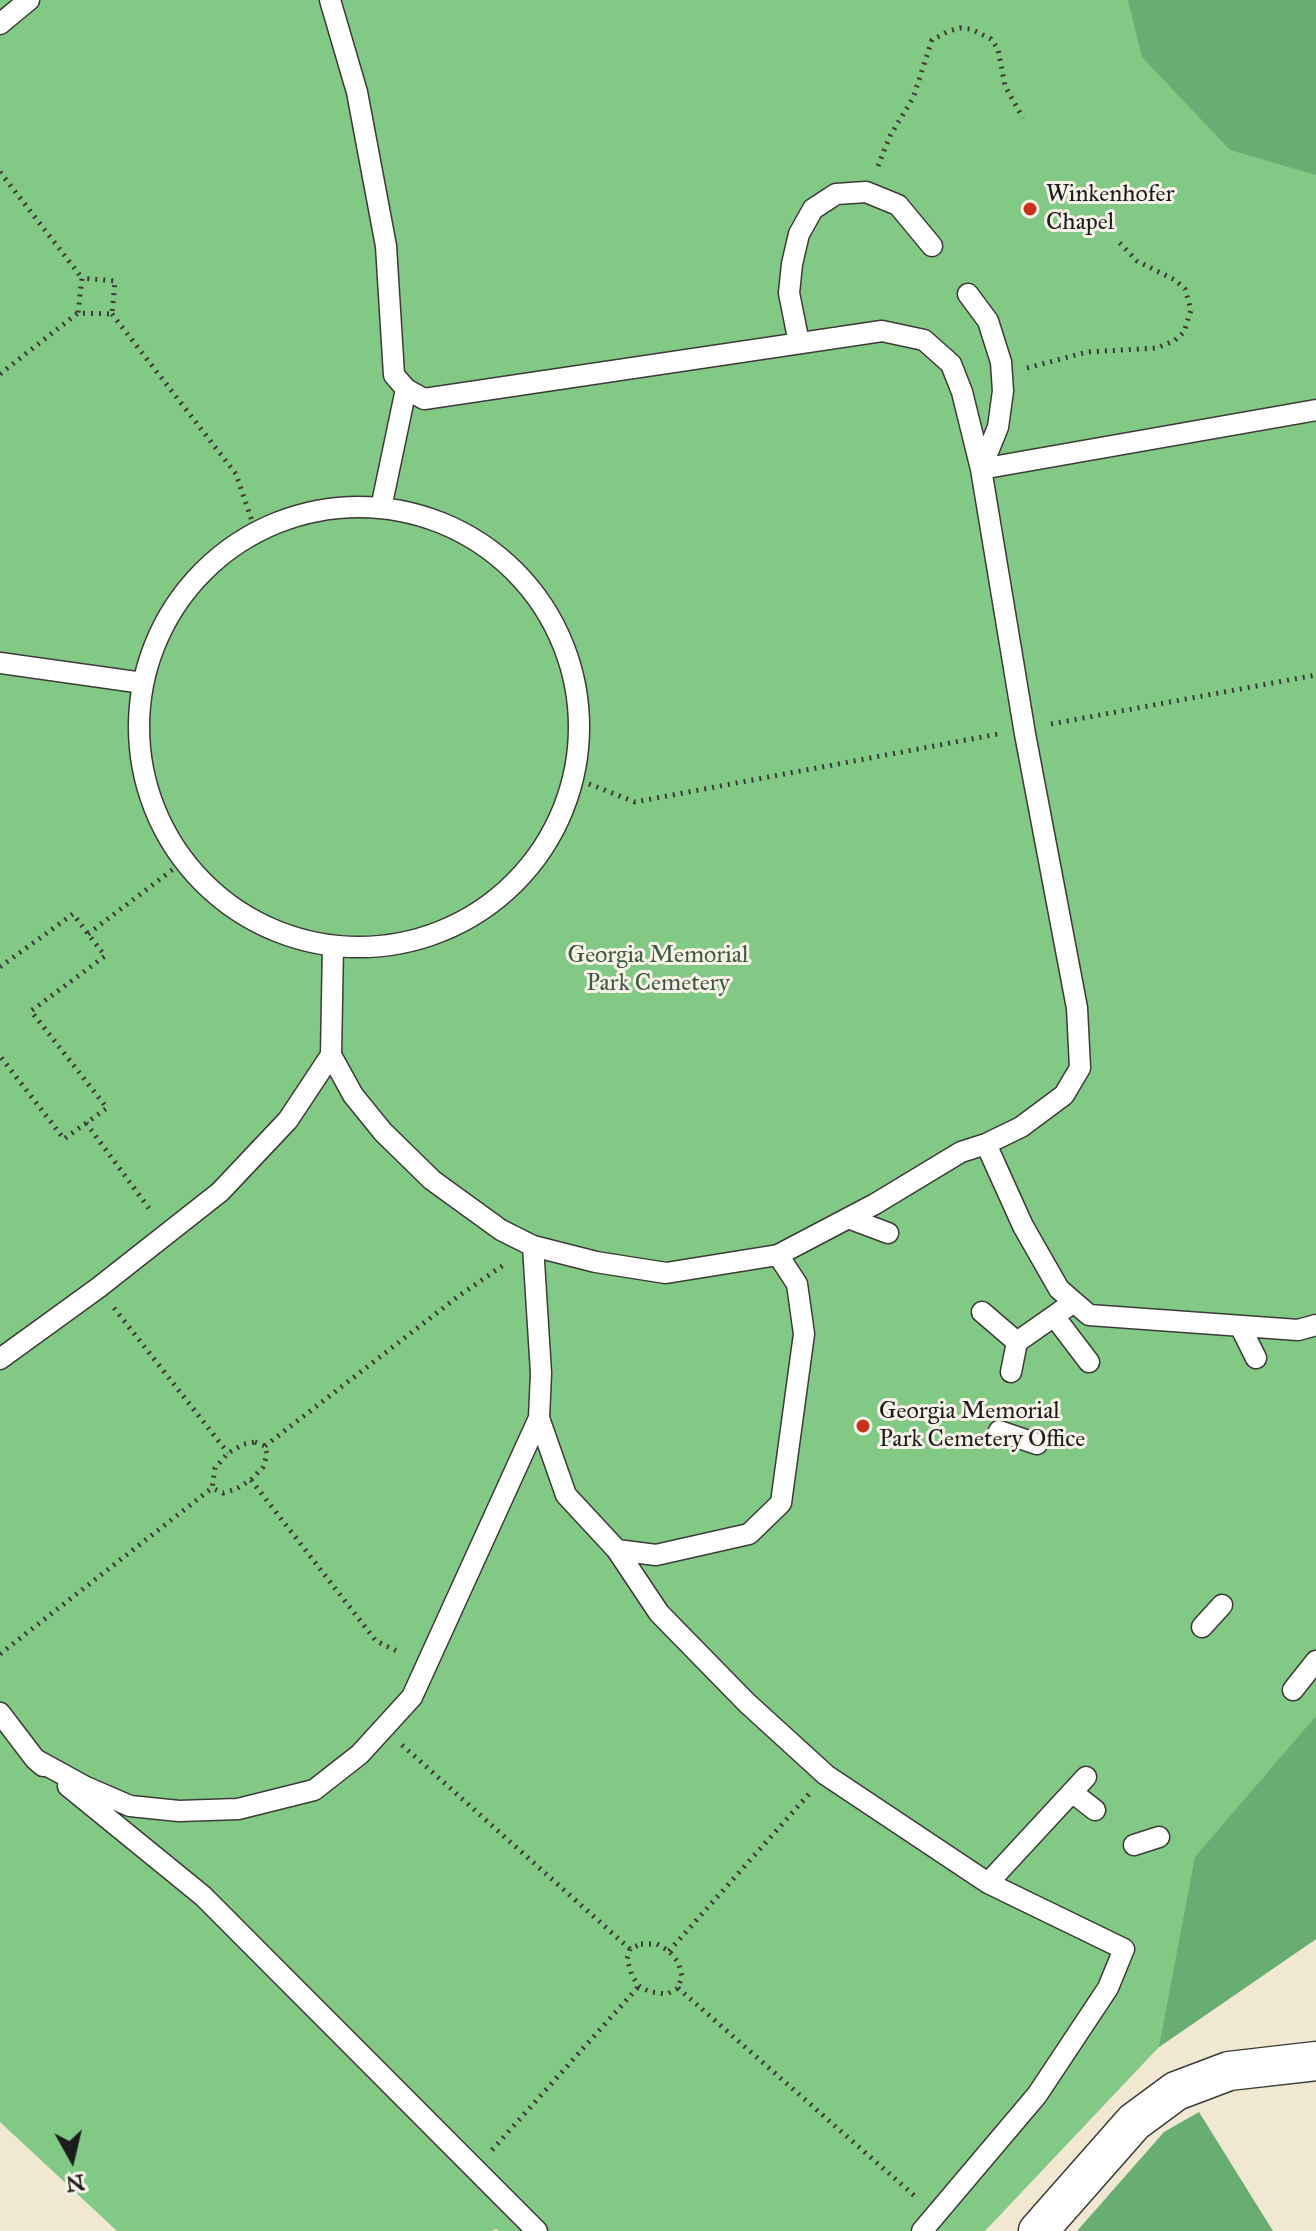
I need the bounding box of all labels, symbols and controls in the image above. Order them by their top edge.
place label: Winkenhofer Chapel [1046,181,1175,237]
marker: Winkenhofer Chapel [1021,200,1039,218]
park label: Georgia Memorial Park Cemetery [568,942,748,998]
place label: Georgia Memorial Park Cemetery Office [879,1398,1085,1454]
marker: Georgia Memorial Park Cemetery Office [854,1417,872,1435]
north arrow [32,2119,112,2199]
text: N [64,2169,87,2198]

